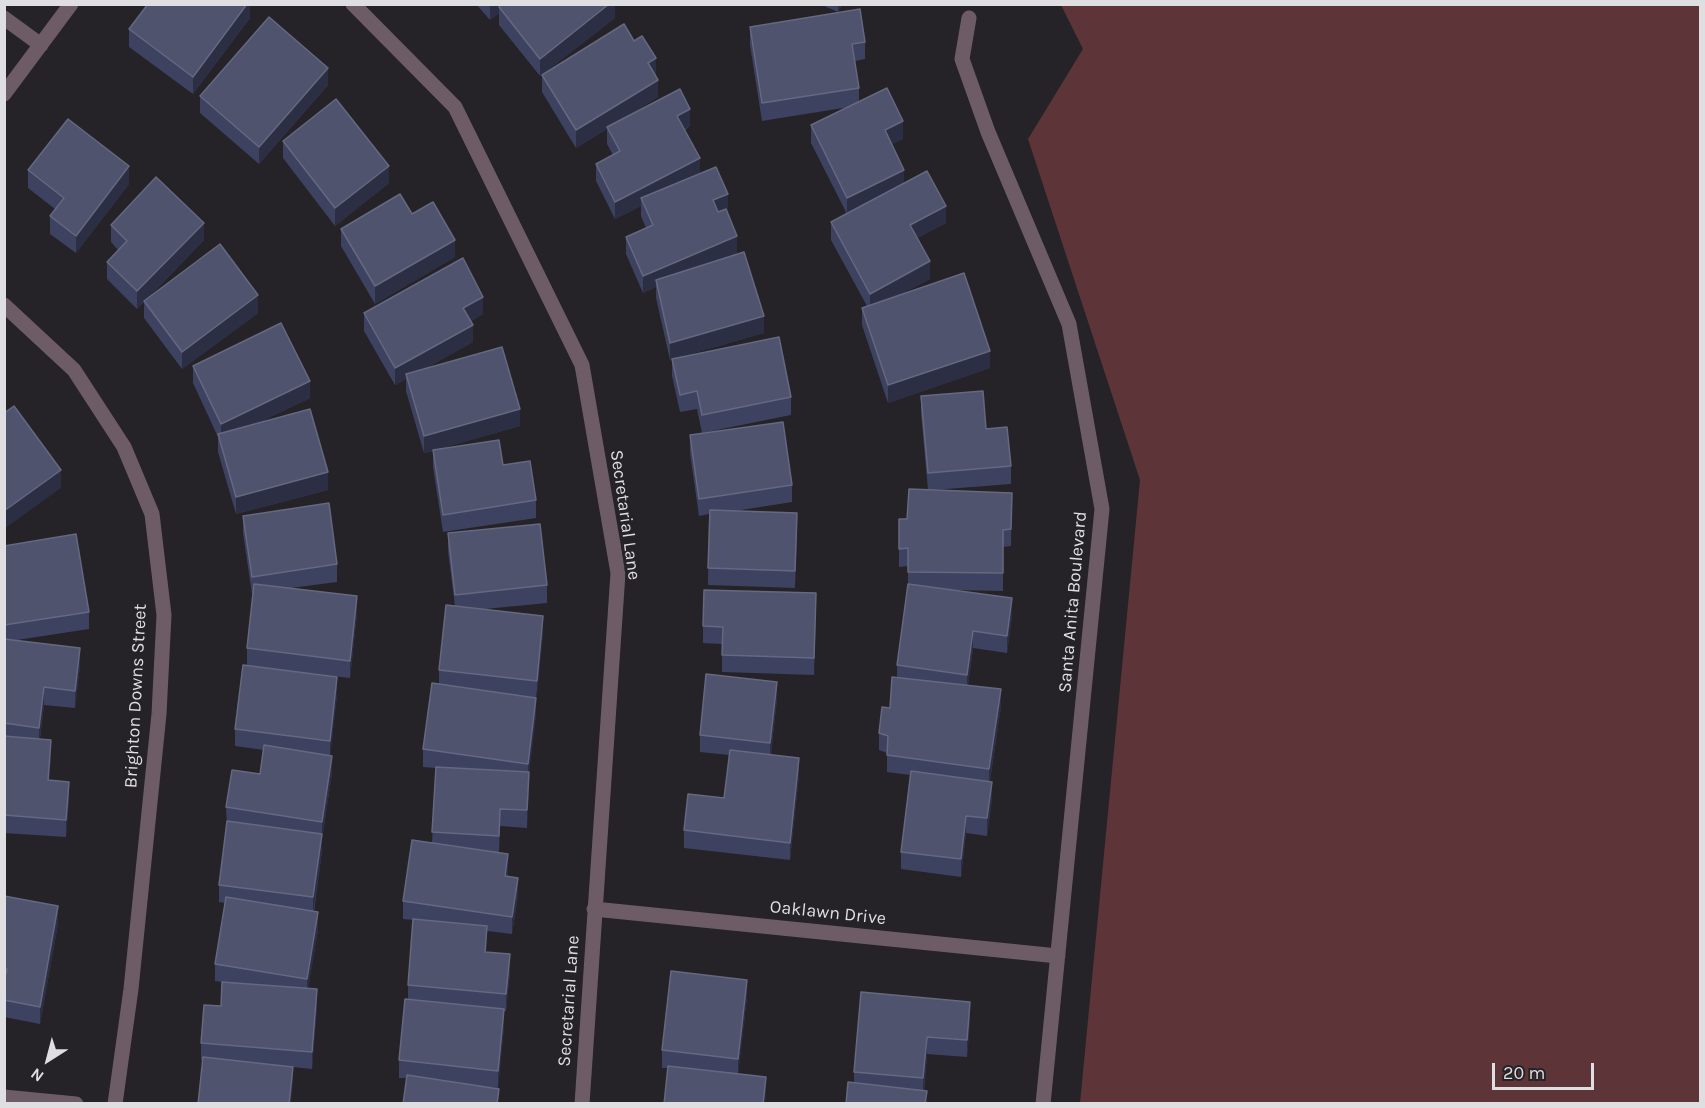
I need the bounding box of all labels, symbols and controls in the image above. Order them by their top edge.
street label: Secretarial Lane [605,448,645,582]
street label: Santa Anita Boulevard [1054,510,1092,694]
street label: Brighton Downs Street [120,603,152,789]
street label: Oaklawn Drive [769,896,887,930]
street label: Secretarial Lane [554,935,584,1067]
north arrow [18,1030,78,1090]
scale bar [1495,1051,1597,1089]
text: 20 m [1503,1062,1545,1084]
text: N [27,1064,47,1086]

